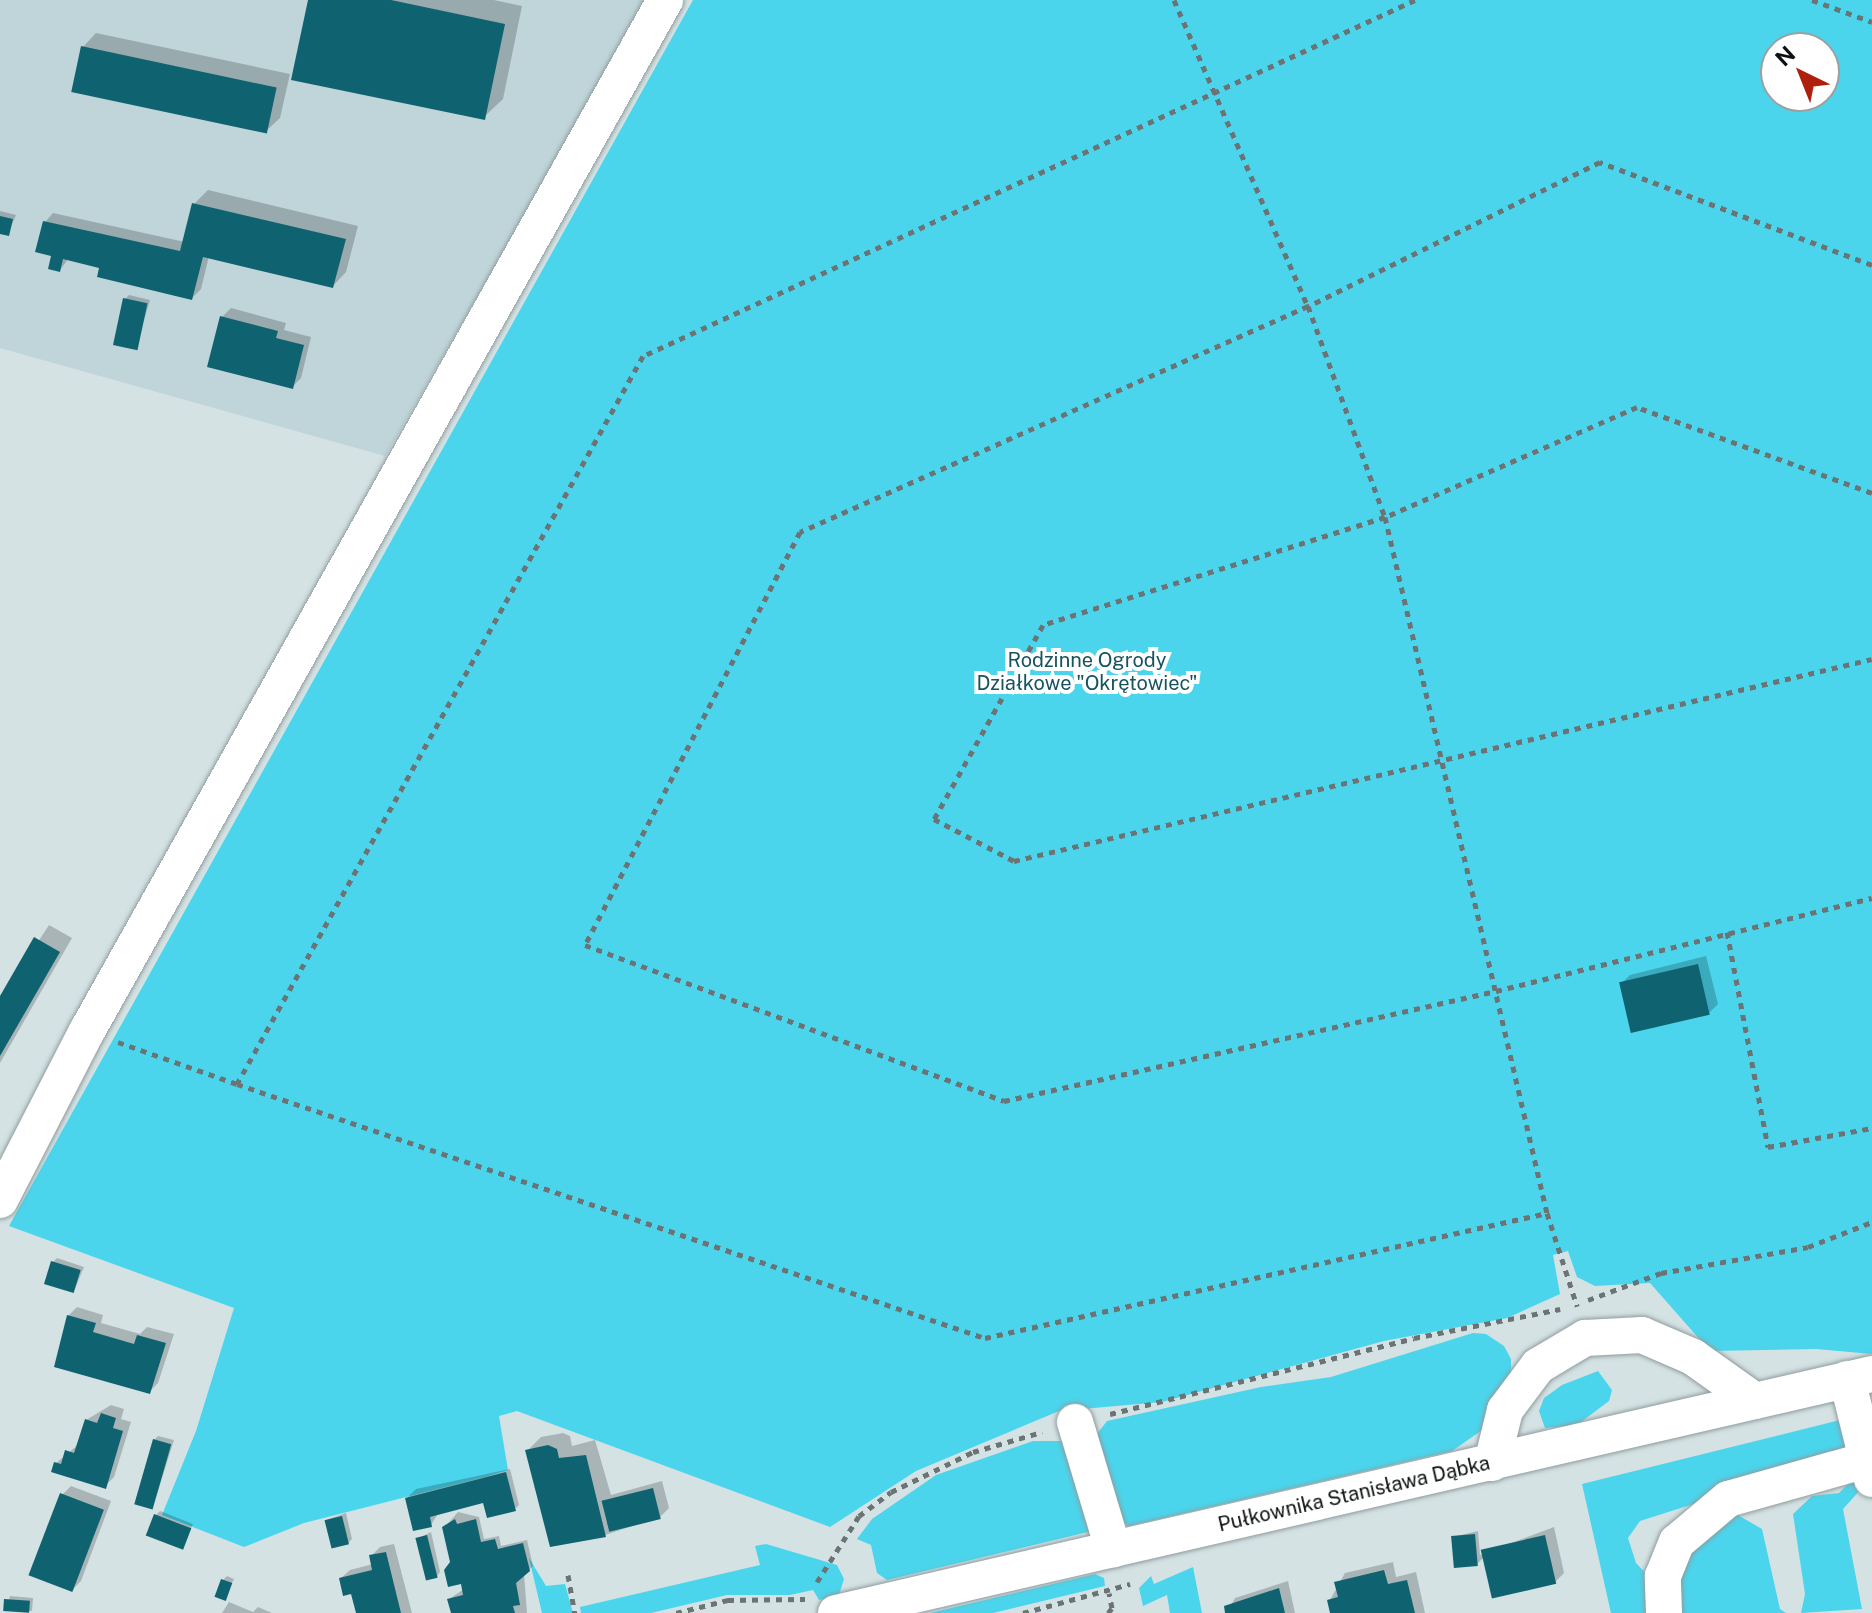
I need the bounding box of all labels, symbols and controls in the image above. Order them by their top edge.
north arrow [1760,32,1840,112]
text: N [1770,41,1800,71]
park label: Rodzinne Ogrody Działkowe "Okrętowiec" [976,649,1198,696]
street label: Pułkownika Stanisława Dąbka [1216,1451,1492,1537]

